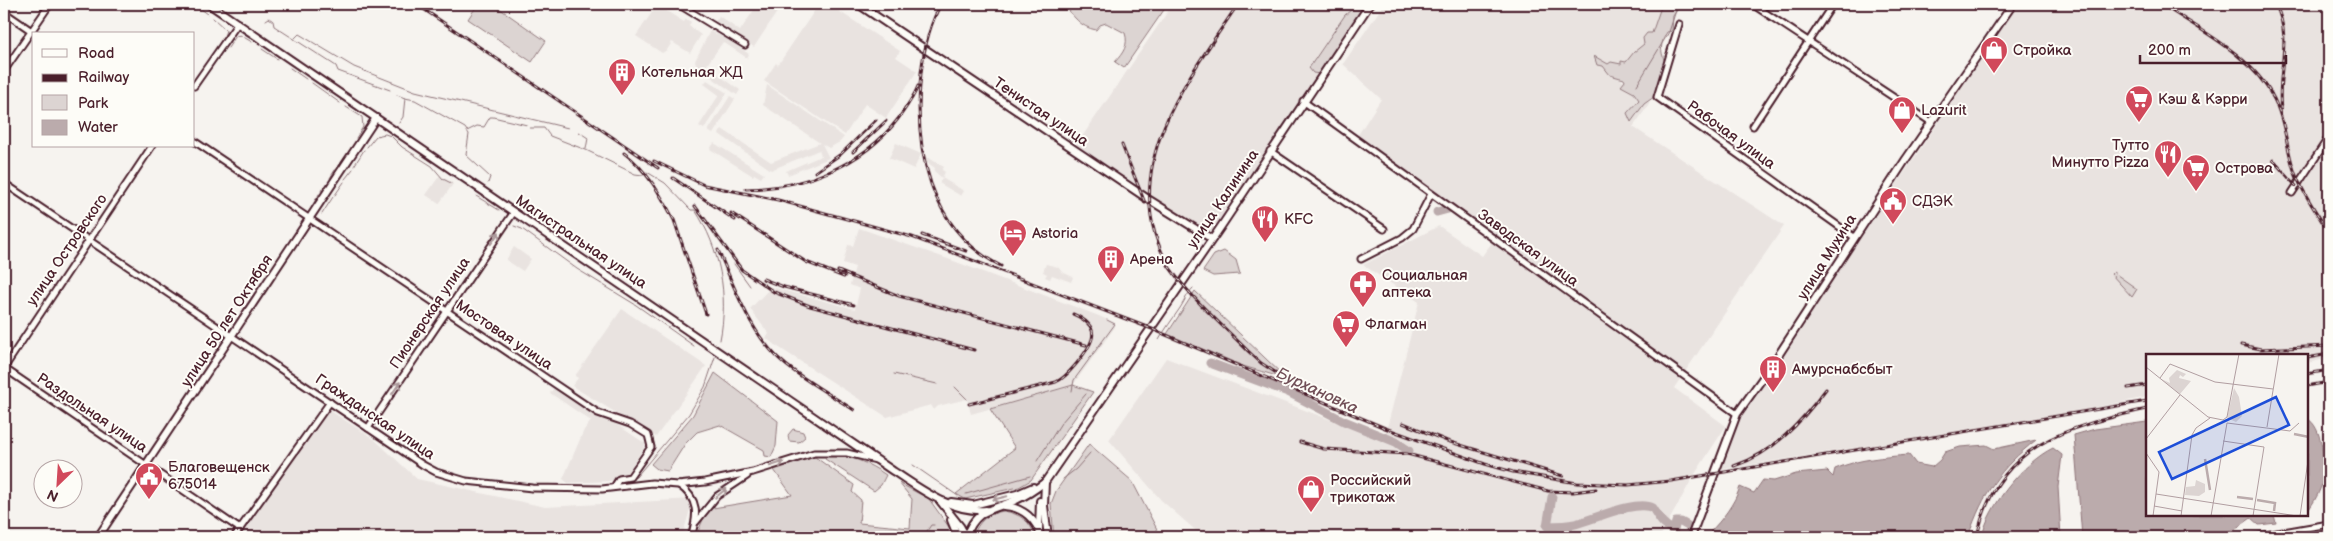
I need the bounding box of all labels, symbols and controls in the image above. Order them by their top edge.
legend [32,32,195,148]
scale bar [2140,32,2287,64]
shop icon: Стройка [1979,35,2009,74]
place label: Стройка [2013,41,2072,60]
text: 200 m [2148,41,2191,60]
text: Road [78,44,114,63]
building icon: Котельная ЖД [607,57,637,96]
place label: Котельная ЖД [641,63,743,82]
text: Railway [78,68,129,87]
street label: Тенистая улица [990,73,1092,151]
supermarket icon: Кэш & Кэрри [2124,84,2154,123]
place label: Кэш & Кэрри [2158,90,2248,109]
text: Park [78,94,109,113]
shop icon: Lazurit [1887,95,1917,134]
street label: Рабочая улица [1683,96,1779,174]
place label: Lazurit [1921,101,1967,120]
text: Water [78,118,118,137]
place label: Тутто Минутто Pizza [2052,136,2149,172]
restaurant icon: Тутто Минутто Pizza [2153,139,2183,178]
street label: улица Калинина [1183,146,1263,252]
supermarket icon: Острова [2181,153,2211,192]
place label: Острова [2215,159,2273,178]
public building icon: СДЭК [1878,186,1908,225]
street label: улица Островского [22,190,112,310]
street label: Магистральная улица [512,191,650,293]
place label: СДЭК [1912,192,1953,211]
restaurant icon: KFC [1250,204,1280,243]
street label: Заводская улица [1474,205,1582,291]
place label: KFC [1284,210,1314,229]
street label: улица Мухина [1793,211,1861,303]
hotel icon: Astoria [998,218,1028,257]
place label: Astoria [1032,224,1078,243]
one-way arrow [490,231,500,245]
building icon: Арена [1096,244,1126,283]
place label: Арена [1129,250,1173,269]
street label: улица 50 лет Октября [177,251,277,391]
street label: Пионерская улица [386,253,474,372]
place label: Социальная аптека [1382,266,1468,302]
pharmacy icon: Социальная аптека [1348,269,1378,308]
street label: Мостовая улица [452,296,556,374]
supermarket icon: Флагман [1331,309,1361,348]
place label: Флагман [1365,315,1427,334]
building icon: Амурснабсбыт [1758,354,1788,393]
inset map [2146,354,2308,516]
place label: Амурснабсбыт [1791,360,1893,379]
water label: Бурхановка [1273,364,1361,418]
street label: Раздольная улица [33,369,151,457]
street label: Гражданская улица [312,370,439,464]
one-way arrow [391,381,401,395]
north arrow [32,458,82,508]
place label: Благовещенск 675014 [168,458,270,494]
one-way arrow [769,458,785,468]
public building icon: Благовещенск 675014 [134,461,164,500]
place label: Российский трикотаж [1330,471,1411,507]
shop icon: Российский трикотаж [1296,474,1326,513]
text: N [44,485,61,505]
one-way arrow [714,488,727,499]
one-way arrow [992,494,1008,503]

